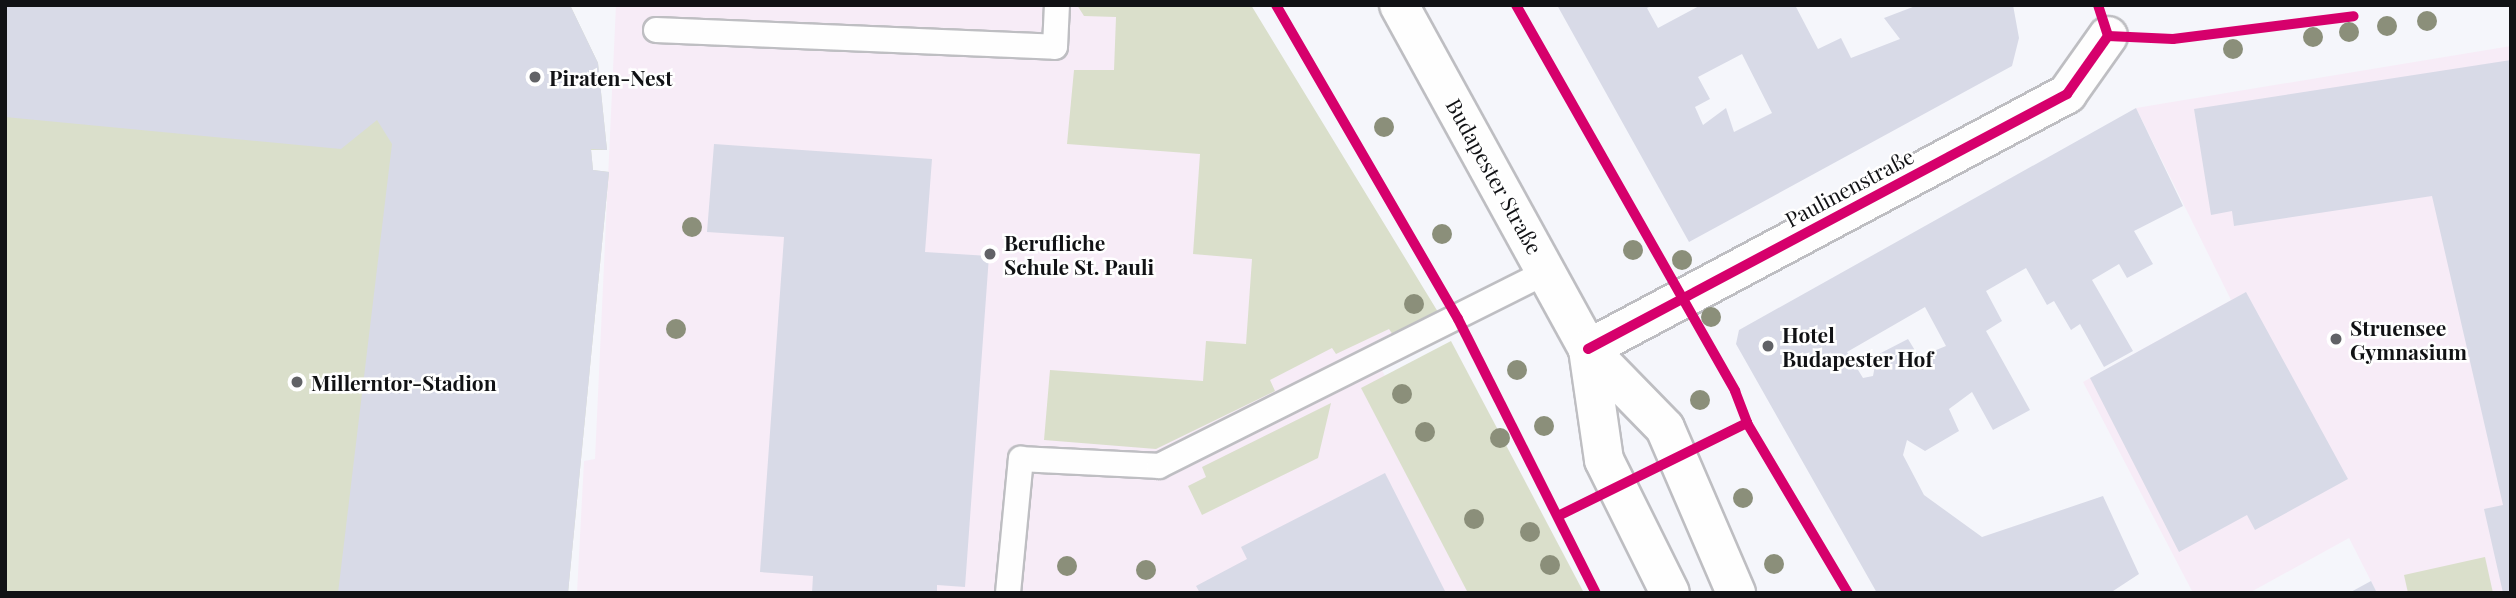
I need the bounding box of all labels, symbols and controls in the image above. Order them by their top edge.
place label: Piraten-Nest [549,64,673,90]
marker: Piraten-Nest [527,69,543,85]
street label: Budapester Straße [1442,94,1548,258]
street label: Paulinenstraße [1780,143,1918,231]
place label: Berufliche Schule St. Pauli [1004,229,1154,279]
marker: Berufliche Schule St. Pauli [982,246,998,262]
place label: Struensee Gymnasium [2350,314,2467,364]
place label: Hotel Budapester Hof [1782,321,1933,371]
marker: Struensee Gymnasium [2328,331,2344,347]
marker: Hotel Budapester Hof [1760,338,1776,354]
place label: Millerntor-Stadion [311,369,497,395]
marker: Millerntor-Stadion [289,374,305,390]

